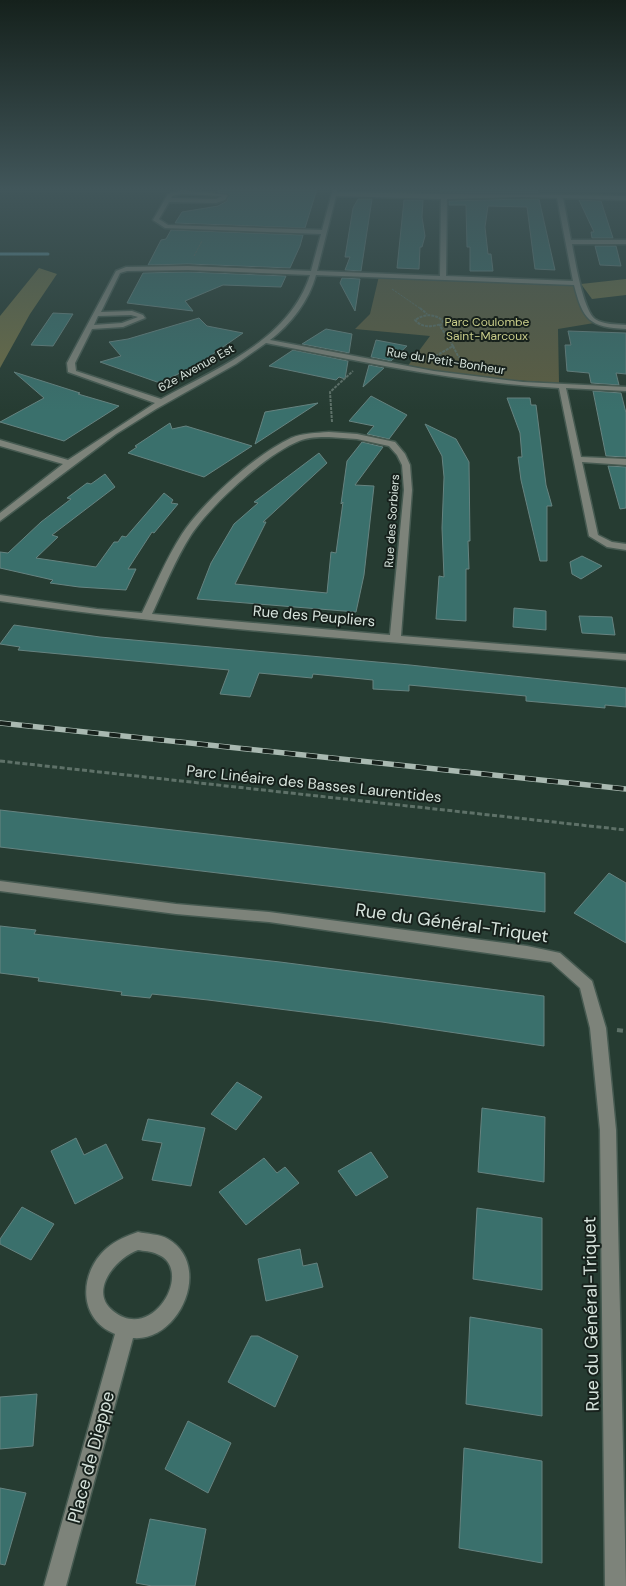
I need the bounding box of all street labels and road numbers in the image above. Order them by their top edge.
street label: 62e Avenue Est [155,340,237,396]
street label: Rue du Petit-Bonheur [386,344,507,378]
street label: Rue des Sorbiers [381,474,403,568]
street label: Rue des Peupliers [252,601,376,631]
street label: Parc Linéaire des Basses Laurentides [186,761,442,807]
street label: Rue du Général-Triquet [354,898,550,948]
street label: Rue du Général-Triquet [577,1216,605,1412]
street label: Place de Dieppe [62,1388,120,1526]

